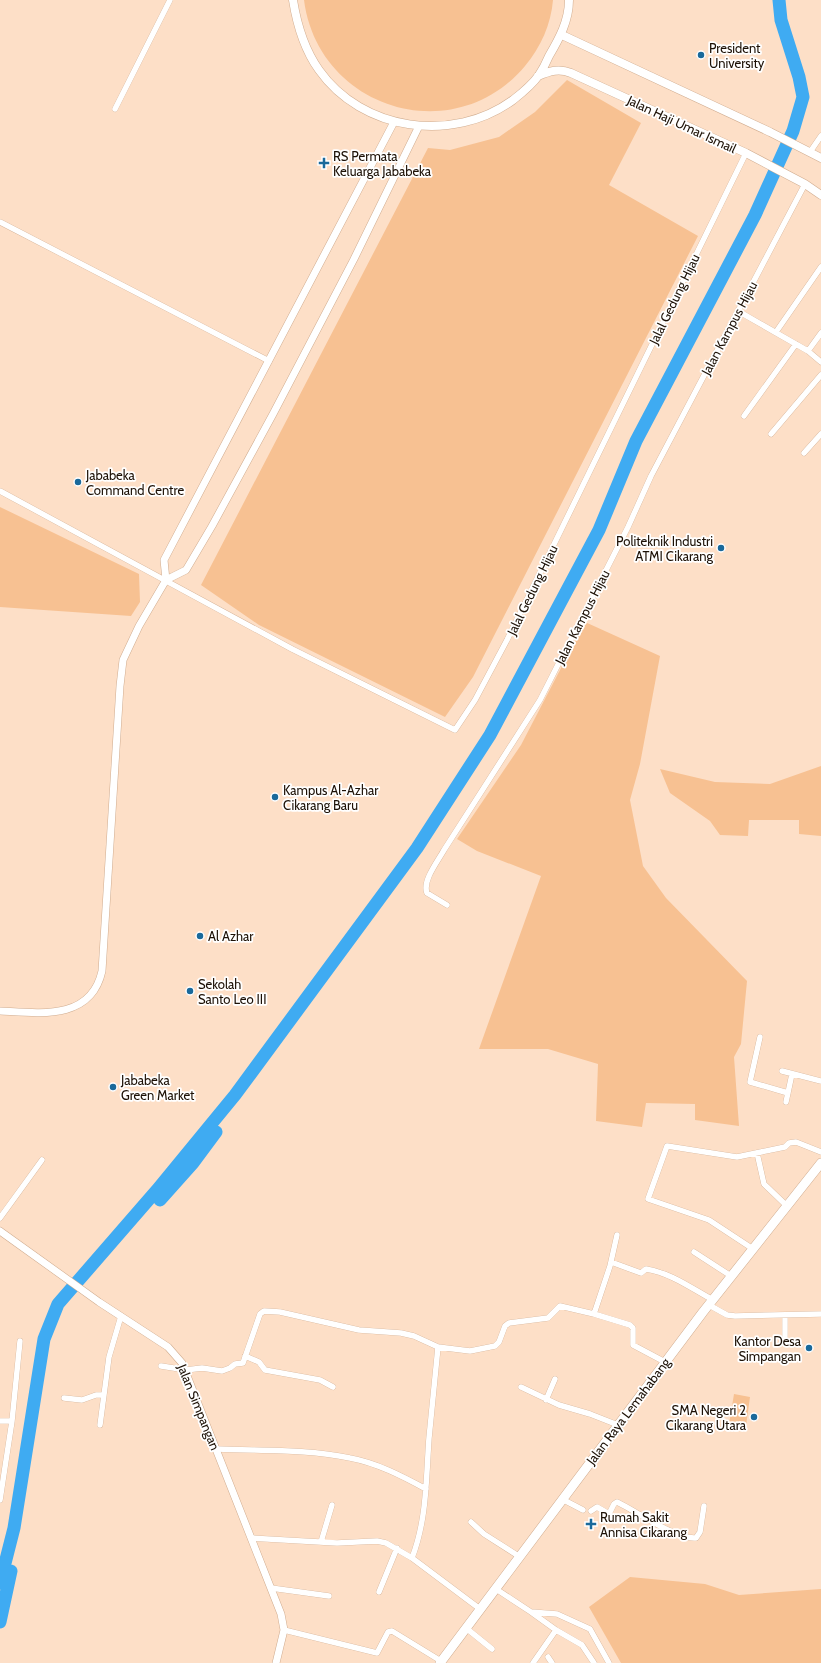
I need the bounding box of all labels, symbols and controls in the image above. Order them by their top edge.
place label: President University [709,40,765,71]
marker: President University [696,50,706,60]
street label: Jalan Haji Umar Ismail [624,91,739,157]
place label: RS Permata Keluarga Jababeka [333,148,432,179]
marker: RS Permata Keluarga Jababeka [318,157,330,169]
street label: Jalal Gedung Hijau [645,251,704,348]
street label: Jalan Kampus Hijau [697,278,761,379]
place label: Jababeka Command Centre [85,467,184,498]
marker: Jababeka Command Centre [73,477,83,487]
place label: Politeknik Industri ATMI Cikarang [616,533,714,564]
street label: Jalal Gedung Hijau [503,542,562,639]
marker: Politeknik Industri ATMI Cikarang [716,543,726,553]
street label: Jalan Kampus Hijau [551,567,614,668]
place label: Kampus Al-Azhar Cikarang Baru [283,782,379,813]
marker: Kampus Al-Azhar Cikarang Baru [270,792,280,802]
place label: Al Azhar [208,928,254,944]
marker: Al Azhar [195,931,205,941]
place label: Sekolah Santo Leo III [198,976,266,1007]
marker: Sekolah Santo Leo III [185,986,195,996]
place label: Jababeka Green Market [120,1072,195,1103]
marker: Jababeka Green Market [108,1082,118,1092]
place label: Kantor Desa Simpangan [734,1333,802,1364]
marker: Kantor Desa Simpangan [804,1343,814,1353]
street label: Jalan Raya Lemahabang [582,1354,674,1468]
street label: Jalan Simpangan [174,1361,224,1452]
place label: SMA Negeri 2 Cikarang Utara [666,1402,747,1433]
marker: SMA Negeri 2 Cikarang Utara [749,1412,759,1422]
place label: Rumah Sakit Annisa Cikarang [600,1509,688,1540]
marker: Rumah Sakit Annisa Cikarang [585,1518,597,1530]

